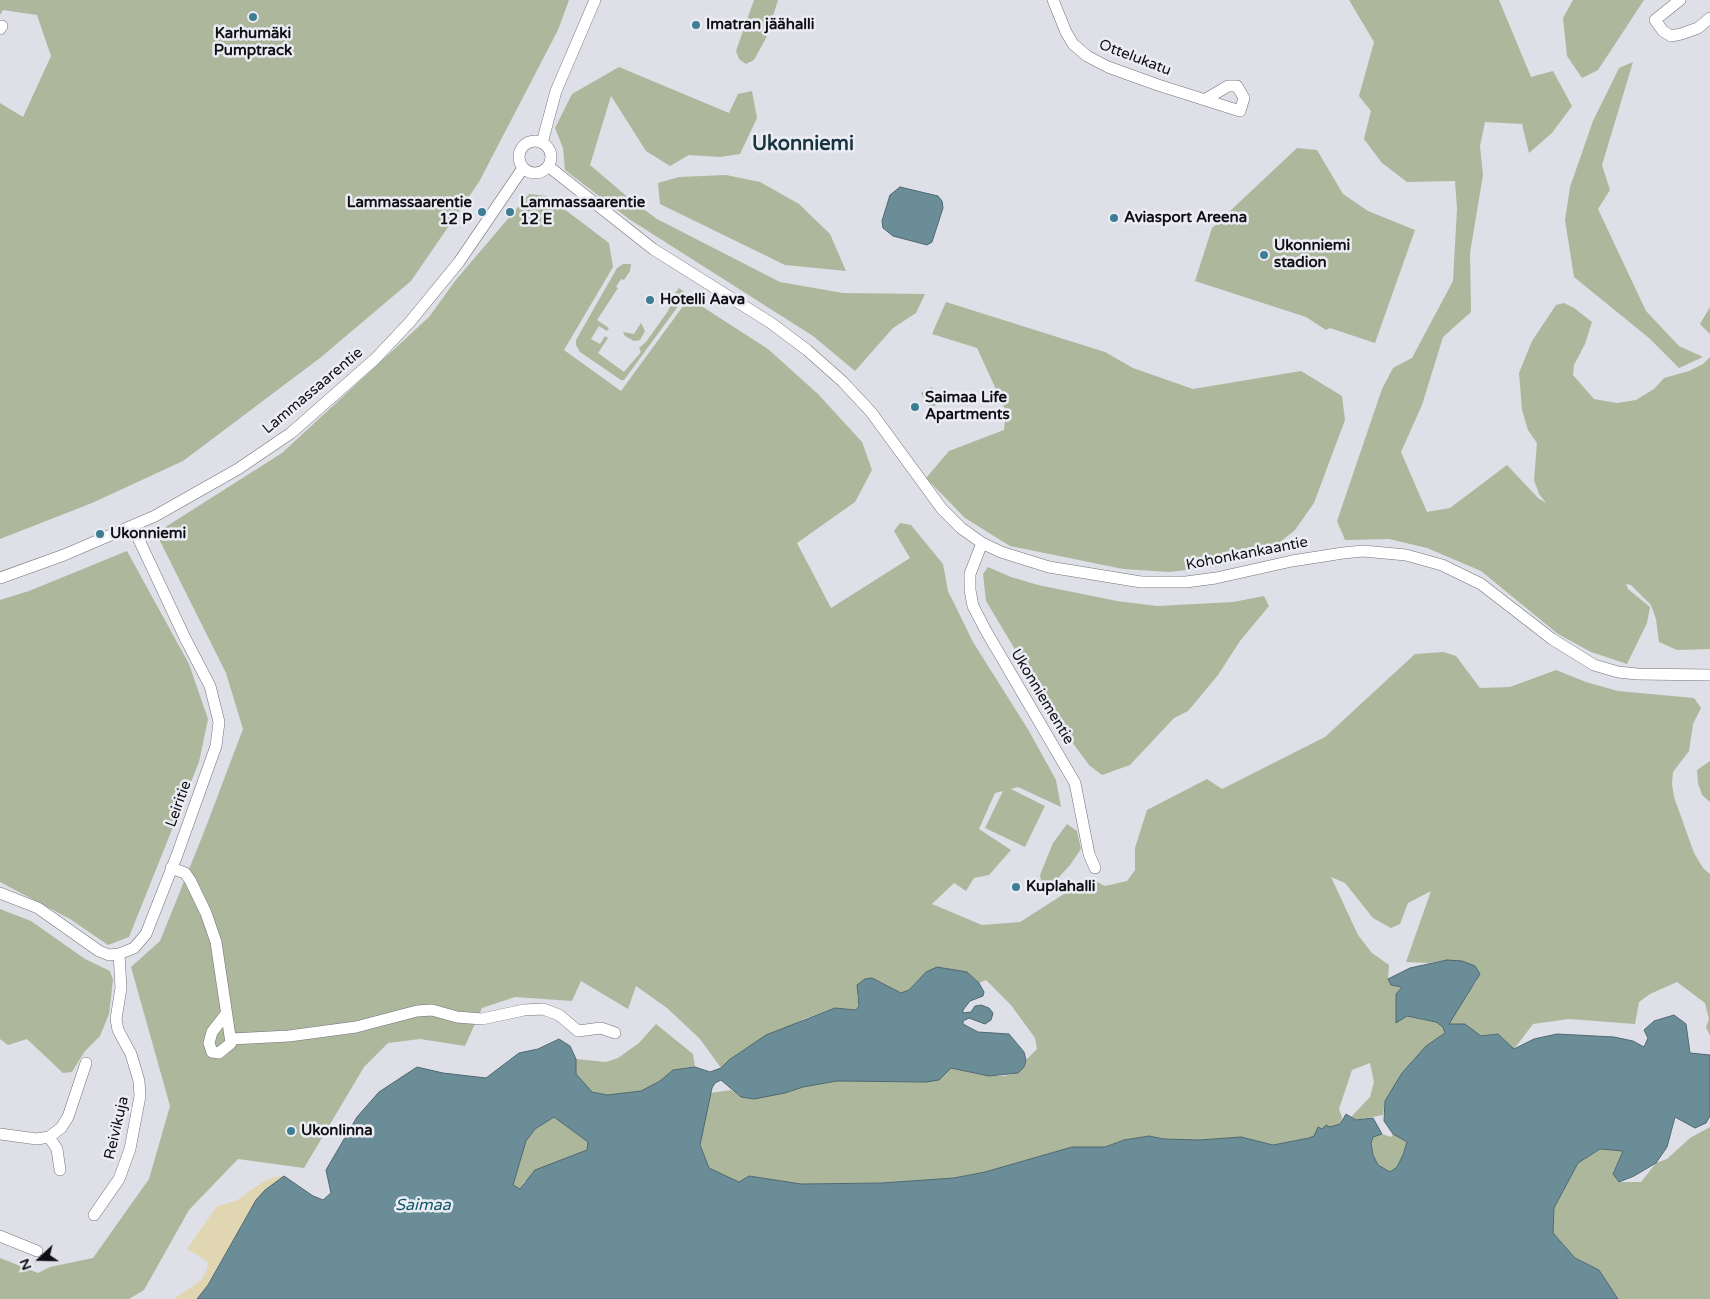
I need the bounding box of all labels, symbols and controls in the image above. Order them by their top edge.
marker: Karhumäki Pumptrack [247,11,259,23]
place label: Imatran jäähalli [706,16,815,34]
marker: Imatran jäähalli [690,19,702,31]
place label: Karhumäki Pumptrack [214,25,292,60]
street label: Ottelukatu [1096,36,1174,80]
district label: Ukonniemi [752,133,854,157]
place label: Lammassaarentie 12 P [347,194,472,229]
place label: Lammassaarentie 12 E [520,194,645,229]
marker: Lammassaarentie 12 P [476,206,488,218]
marker: Lammassaarentie 12 E [504,206,516,218]
place label: Aviasport Areena [1124,209,1247,227]
marker: Aviasport Areena [1108,212,1120,224]
place label: Ukonniemi stadion [1274,237,1350,272]
marker: Ukonniemi stadion [1258,249,1270,261]
place label: Hotelli Aava [660,291,745,309]
marker: Hotelli Aava [644,294,656,306]
street label: Lammassaarentie [259,344,367,438]
place label: Saimaa Life Apartments [925,389,1010,424]
marker: Saimaa Life Apartments [909,401,921,413]
place label: Ukonniemi [110,525,186,543]
marker: Ukonniemi [94,528,106,540]
street label: Kohonkankaantie [1184,533,1310,575]
street label: Ukonniementie [1006,646,1078,748]
street label: Leiritie [162,778,196,830]
place label: Kuplahalli [1026,878,1096,896]
marker: Kuplahalli [1010,881,1022,893]
street label: Reivikuja [101,1095,133,1161]
place label: Ukonlinna [301,1122,373,1140]
marker: Ukonlinna [285,1125,297,1137]
water label: Saimaa [395,1196,451,1216]
north arrow [15,1234,65,1284]
text: N [16,1256,35,1273]

